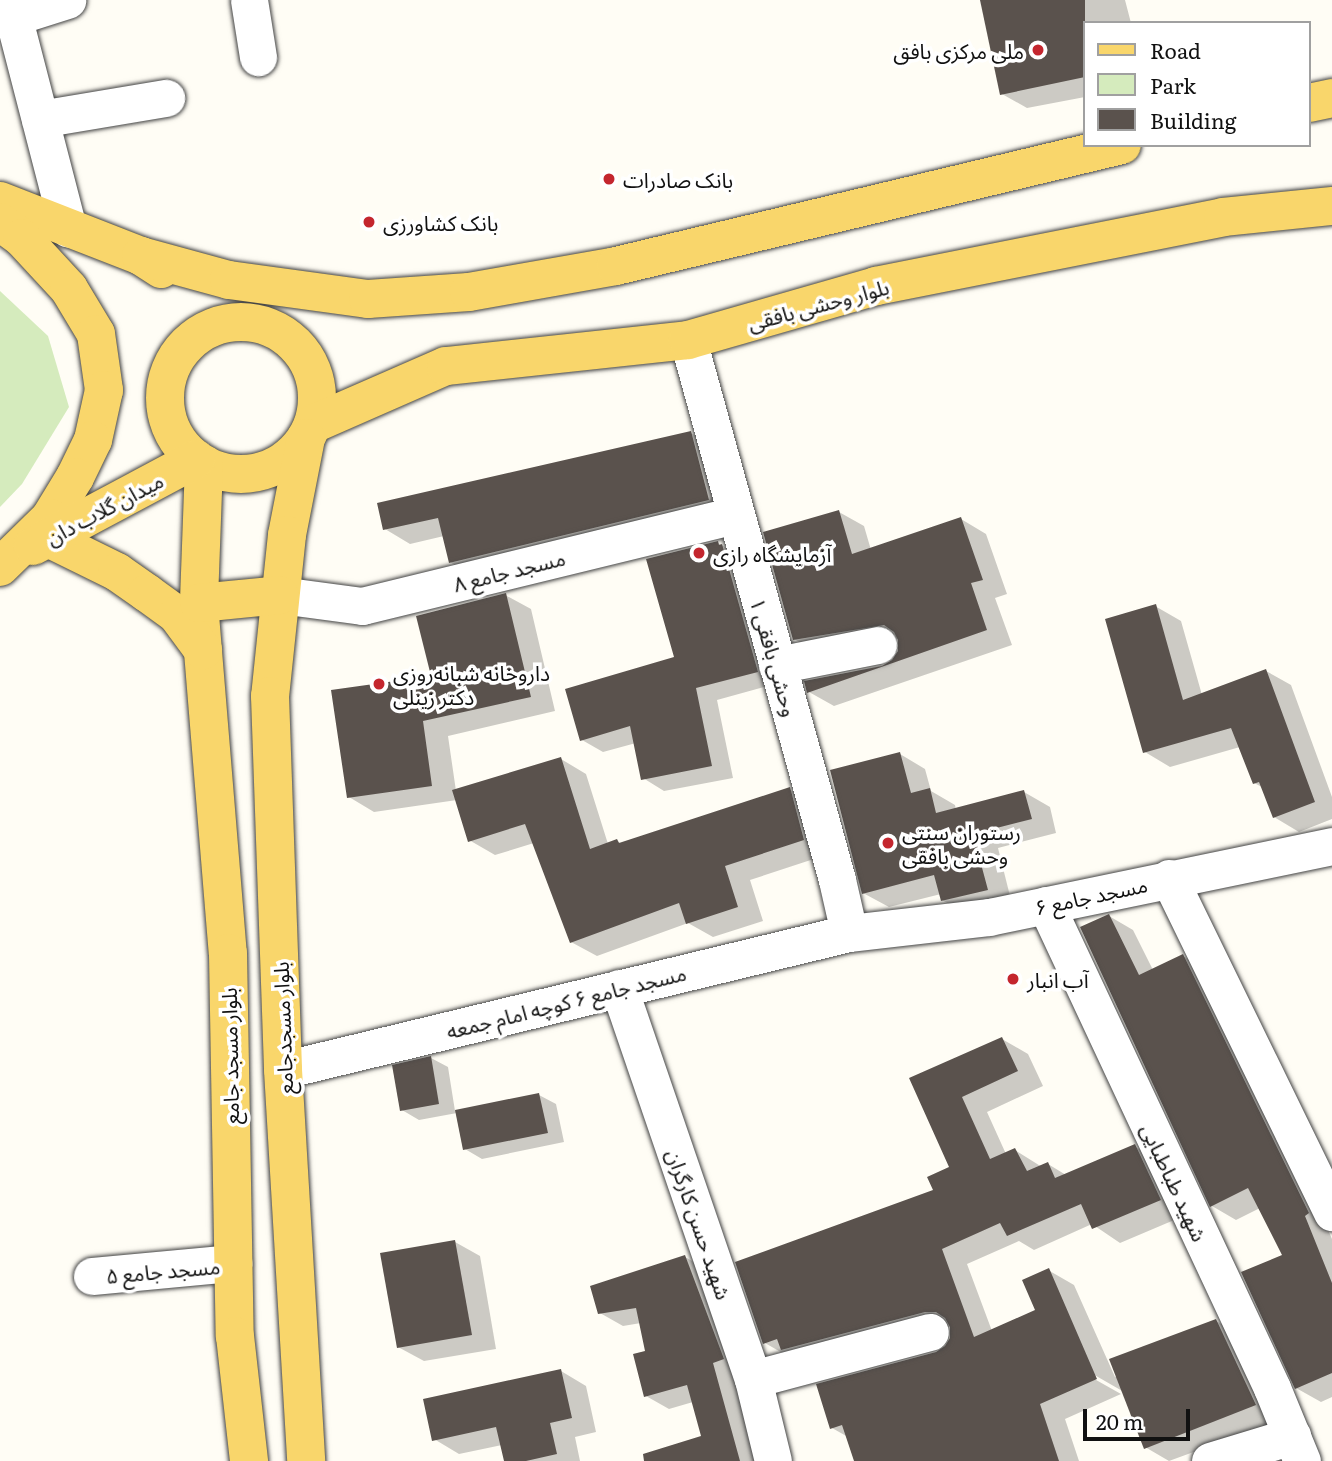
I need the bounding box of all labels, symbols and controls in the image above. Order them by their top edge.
legend [1084,21,1311,147]
text: Road [1150,34,1201,65]
place label: ملی مرکزی بافق [893,37,1024,63]
marker: ملی مرکزی بافق [1030,42,1046,58]
text: Park [1150,69,1196,100]
text: Building [1150,104,1236,135]
place label: بانک صادرات [623,166,733,192]
marker: بانک صادرات [601,171,617,187]
place label: بانک کشاورزی [383,209,498,235]
marker: بانک کشاورزی [361,214,377,230]
street label: بلوار وحشی بافقی [745,273,891,335]
street label: میدان گلاب دان [41,467,167,549]
place label: آزمایشگاه رازی [713,540,831,566]
street label: مسجد جامع ۸ [450,544,568,596]
marker: آزمایشگاه رازی [691,545,707,561]
street label: وحشی بافقی ۱ [746,595,804,719]
place label: داروخانه شبانه‌روزی دکتر زینلی [393,659,550,709]
marker: داروخانه شبانه‌روزی دکتر زینلی [371,676,387,692]
place label: رستوران سنتی وحشی بافقی [902,818,1021,868]
marker: رستوران سنتی وحشی بافقی [880,835,896,851]
street label: مسجد جامع ۶ [1032,871,1150,919]
street label: مسجد جامع ۶ کوچه امام جمعه [444,959,688,1043]
street label: بلوار مسجدجامع [267,961,297,1095]
place label: آب انبار [1027,966,1089,992]
marker: آب انبار [1005,971,1021,987]
street label: بلوار مسجد جامع [215,987,243,1125]
street label: شهید طباطبایی [1137,1119,1213,1245]
street label: شهید حسن کارگران [662,1145,738,1303]
street label: مسجد جامع ۵ [105,1252,221,1288]
scale bar [1087,1394,1194,1438]
text: 20 m [1096,1405,1143,1436]

